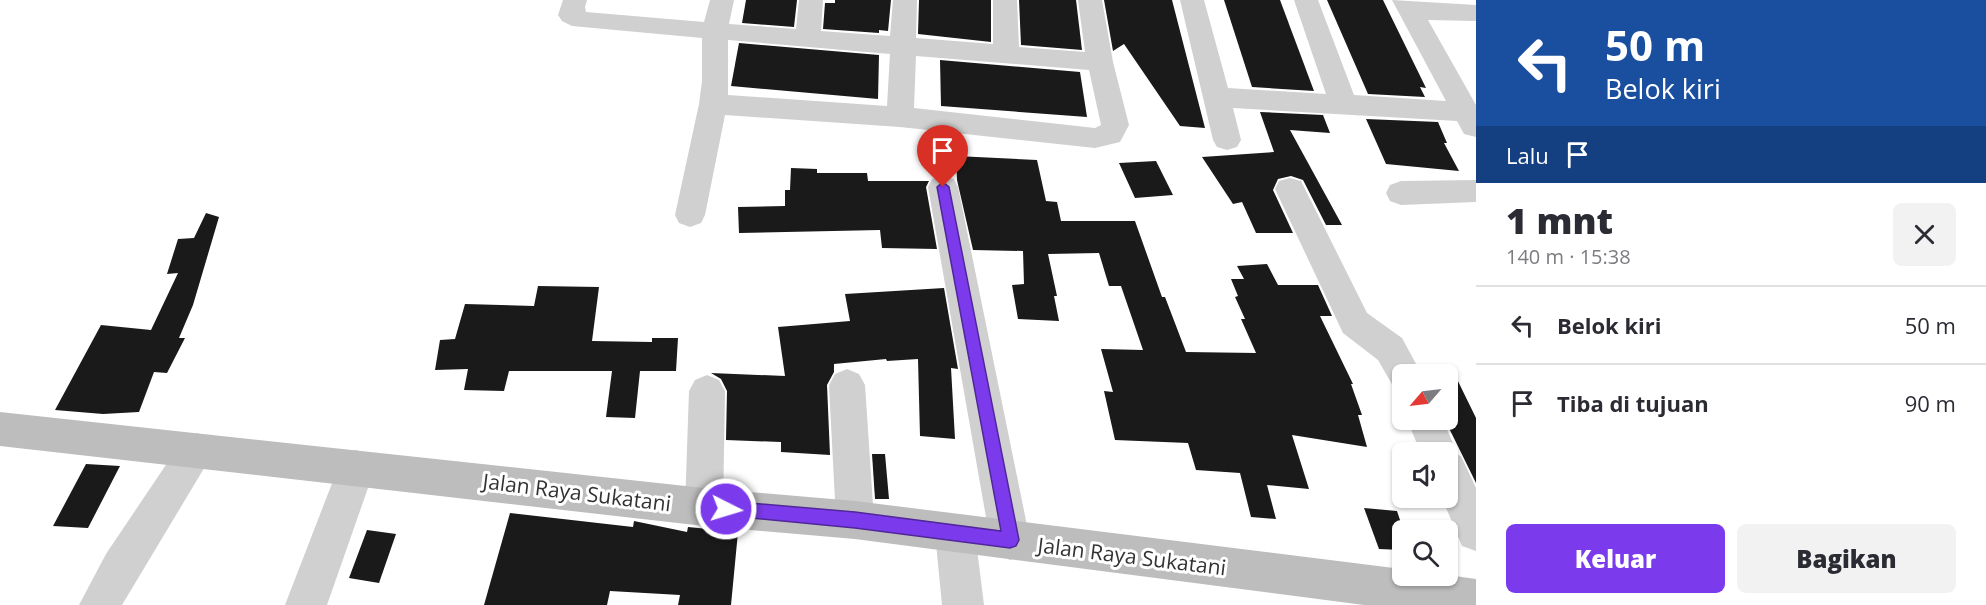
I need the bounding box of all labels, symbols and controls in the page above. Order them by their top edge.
text: 50 m [1605,16,1705,73]
icon: left [1506,24,1584,102]
text: Belok kiri [1605,70,1721,107]
pin [917,125,968,187]
icon: arrive [926,134,959,167]
icon: arrive [1561,138,1594,171]
text: Lalu [1506,140,1549,170]
text: 1 mnt [1506,196,1613,245]
button: close [1893,203,1956,266]
text: 140 m · 15:38 [1506,243,1631,270]
icon: left [1506,309,1539,342]
text: Belok kiri [1557,310,1662,340]
text: 50 m [1905,310,1956,340]
north arrow [1392,364,1458,430]
map controls [1392,364,1458,586]
icon: arrive [1506,387,1539,420]
text: Tiba di tujuan [1557,388,1709,418]
text: 90 m [1905,388,1956,418]
button: sound [1392,442,1458,508]
street label: Jalan Raya Sukatani [479,466,673,517]
position arrow [694,477,758,541]
button: search [1392,520,1458,586]
button: Keluar [1506,524,1725,593]
button: Bagikan [1737,524,1956,593]
street label: Jalan Raya Sukatani [1034,530,1228,581]

